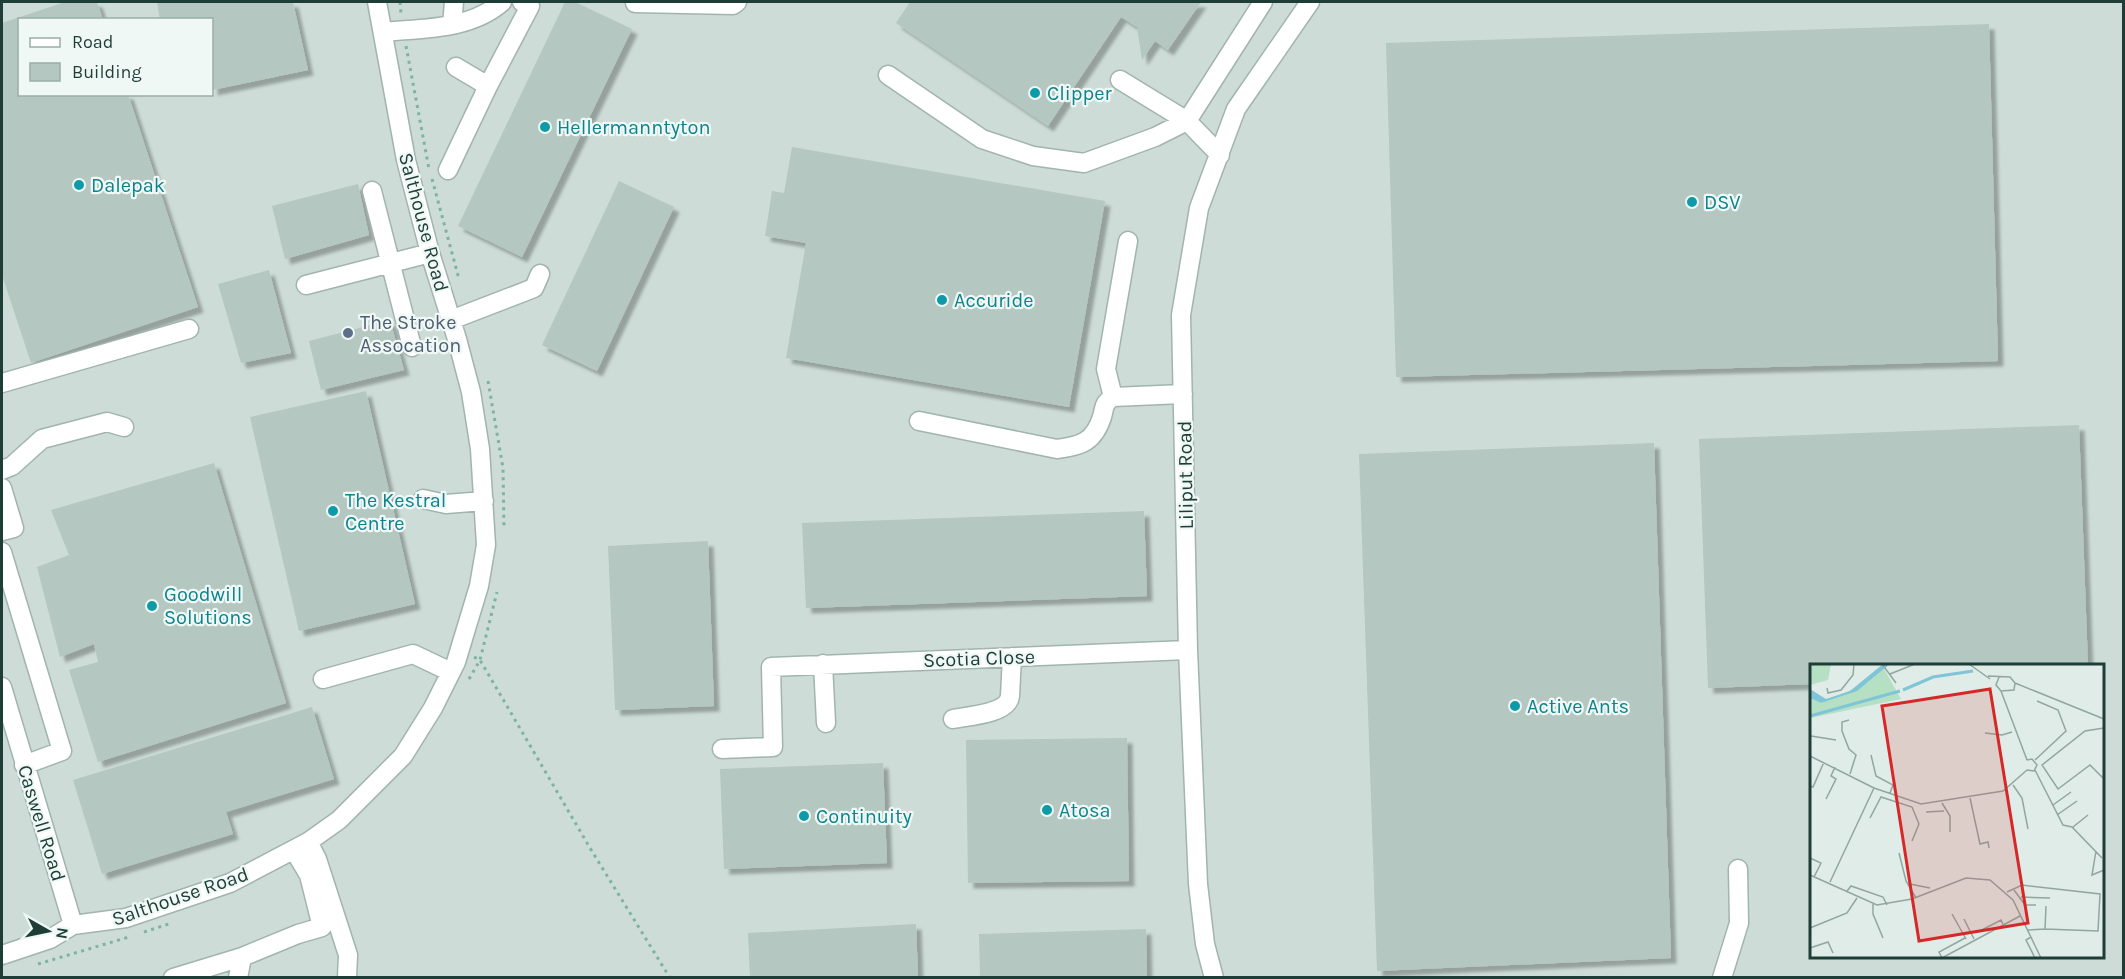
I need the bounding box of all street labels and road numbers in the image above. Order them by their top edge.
street label: Salthouse Road [394,150,453,294]
street label: Liliput Road [1173,420,1198,530]
street label: Scotia Close [923,645,1035,672]
street label: Caswell Road [13,762,70,884]
street label: Salthouse Road [109,862,251,931]

